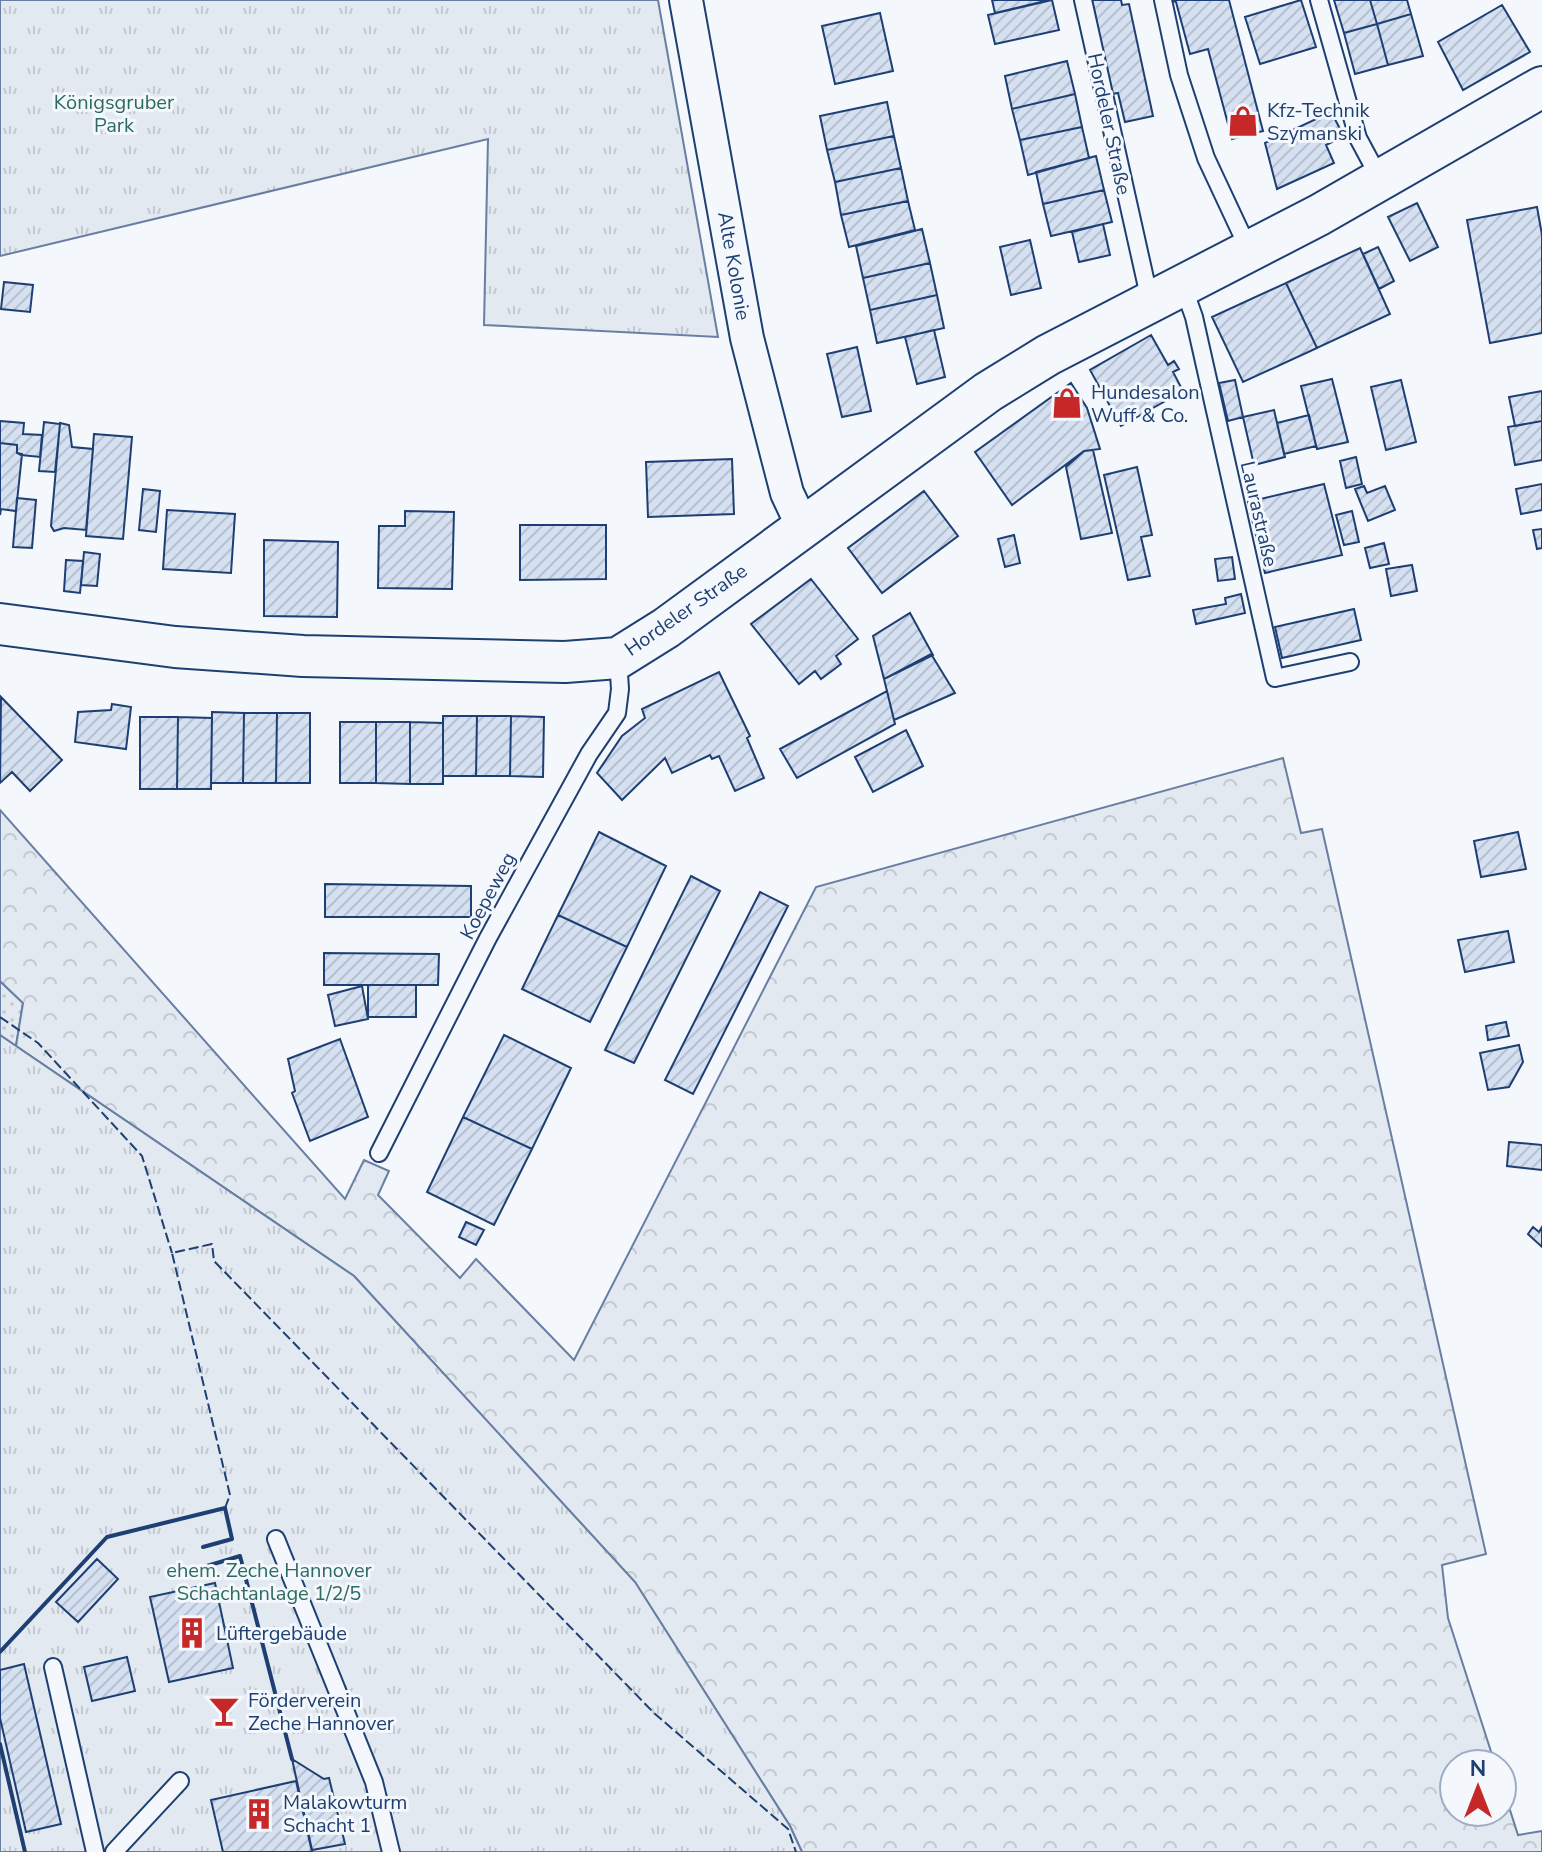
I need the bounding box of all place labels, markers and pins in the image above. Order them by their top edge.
place label: Kfz-Technik Szymanski [1267,97,1371,147]
shop icon: Kfz-Technik Szymanski [1226,104,1260,138]
place label: Hundesalon Wuff & Co. [1091,379,1200,429]
shop icon: Hundesalon Wuff & Co. [1050,386,1084,420]
building icon: Lüftergebäude [175,1616,209,1650]
place label: Lüftergebäude [216,1620,347,1647]
place label: Förderverein Zeche Hannover [248,1687,394,1737]
bar icon: Förderverein Zeche Hannover [207,1694,241,1728]
place label: Malakowturm Schacht 1 [283,1789,407,1839]
building icon: Malakowturm Schacht 1 [242,1797,276,1831]

